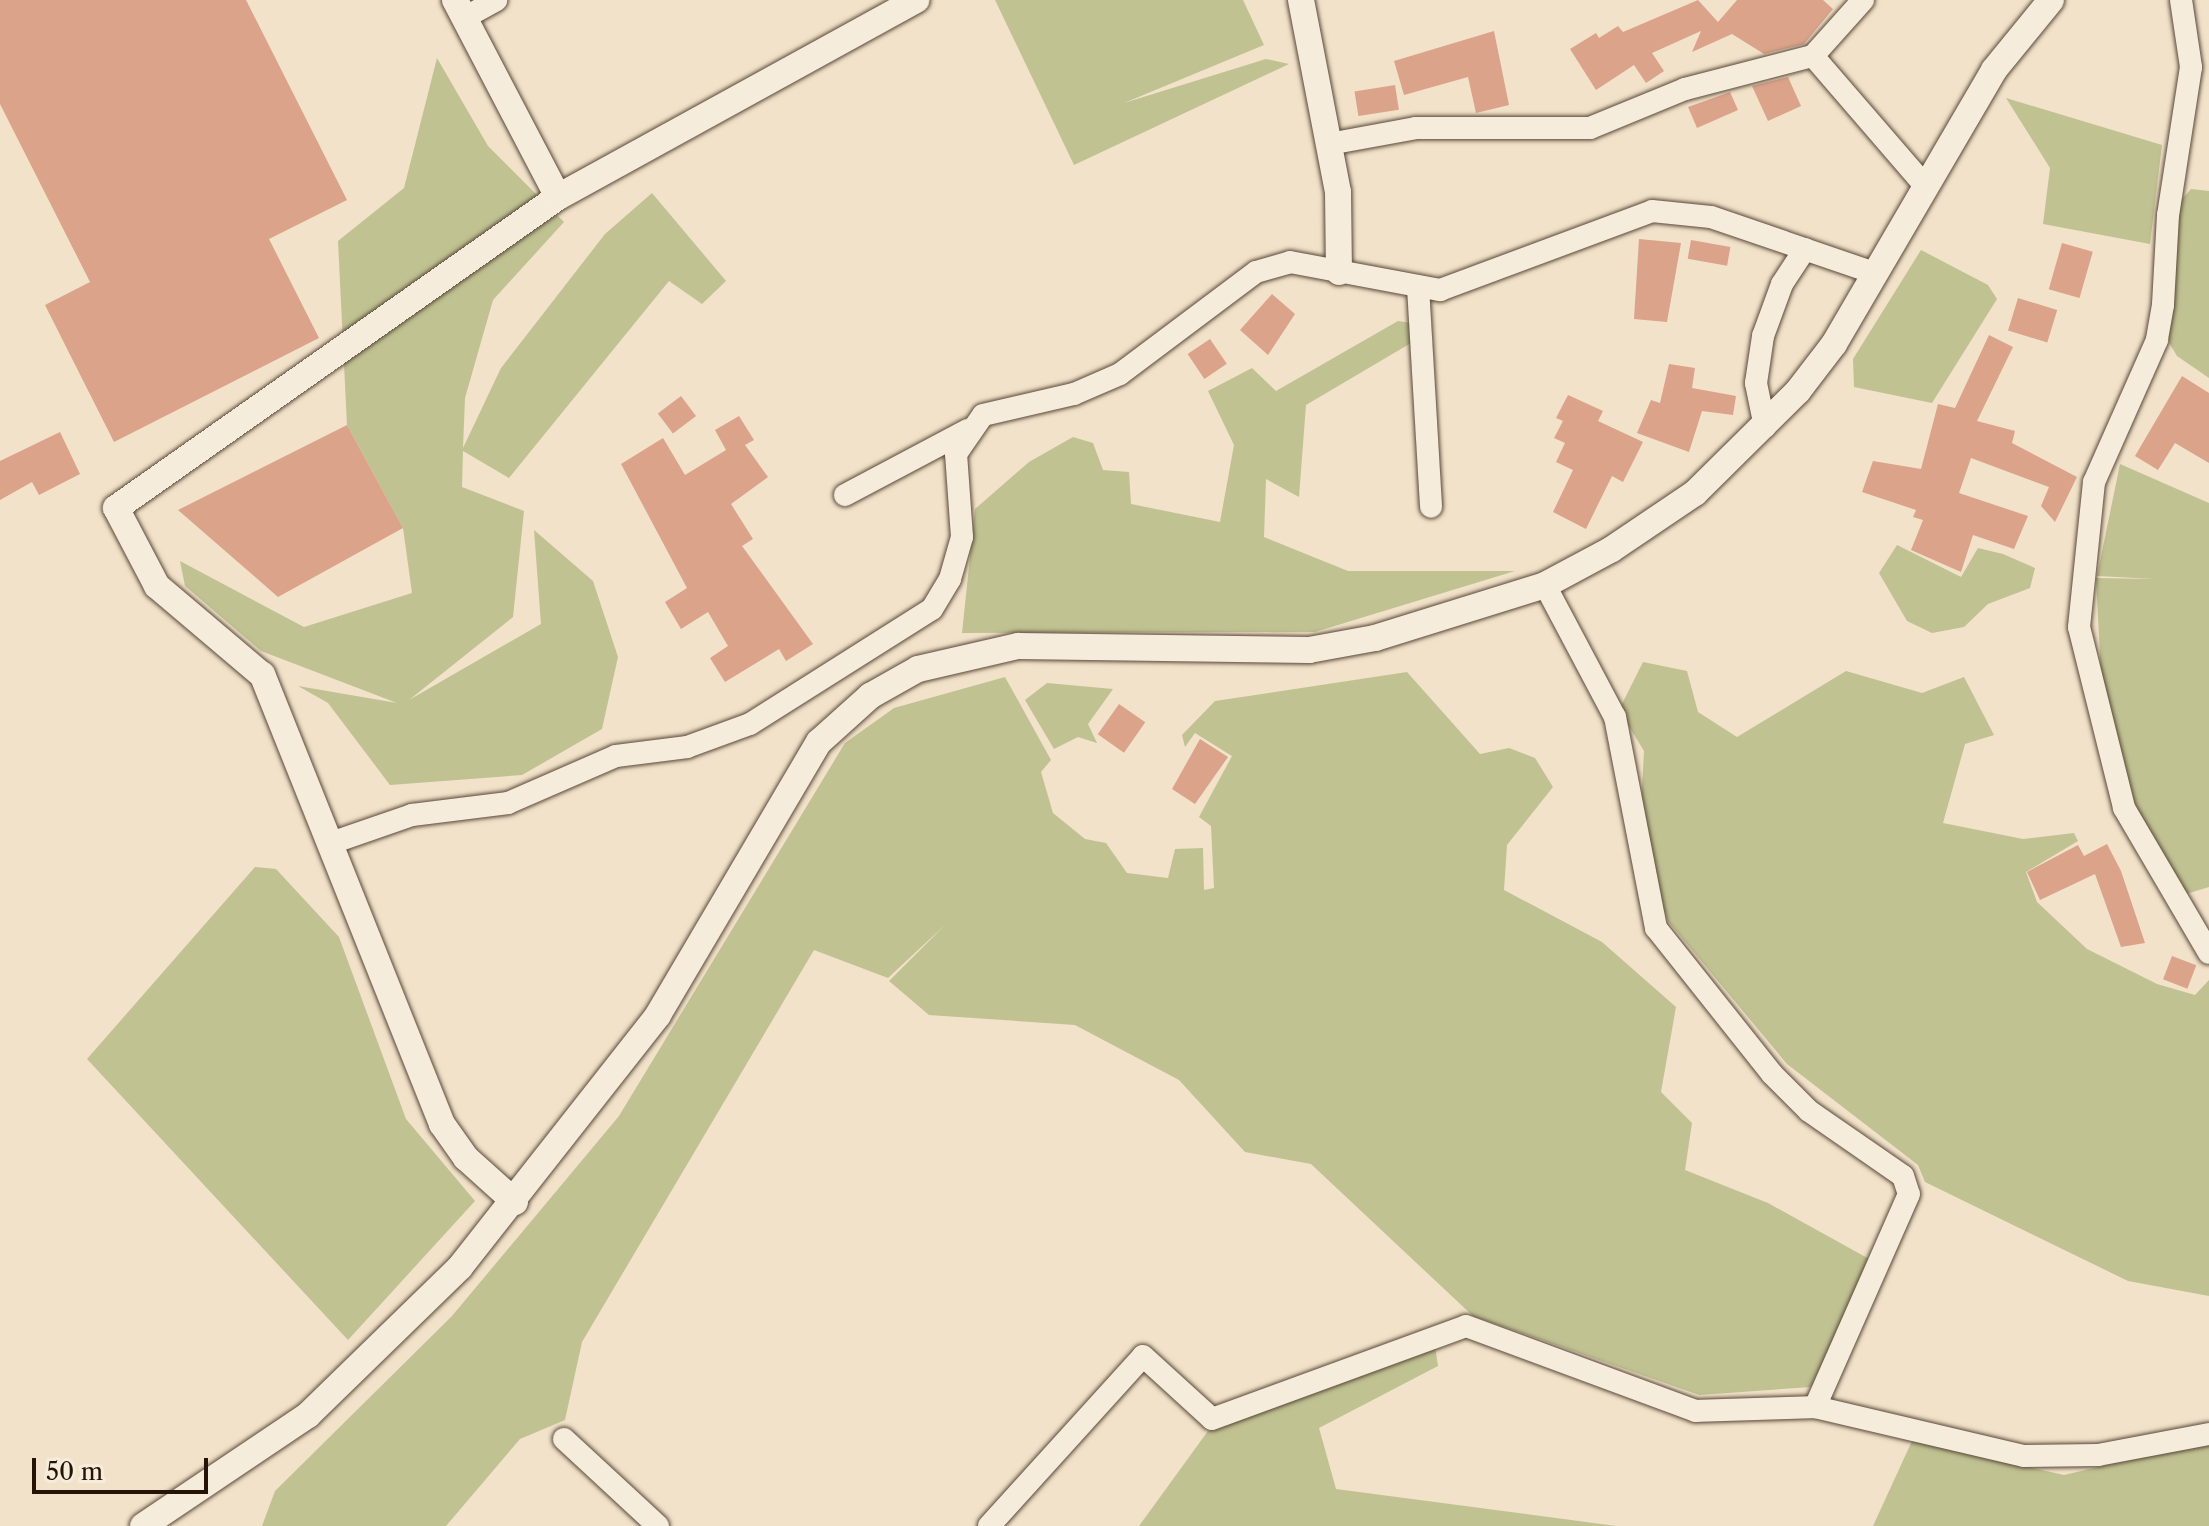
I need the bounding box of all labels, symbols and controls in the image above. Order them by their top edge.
scale bar [36,1442,212,1492]
text: 50 m [46,1457,103,1486]

